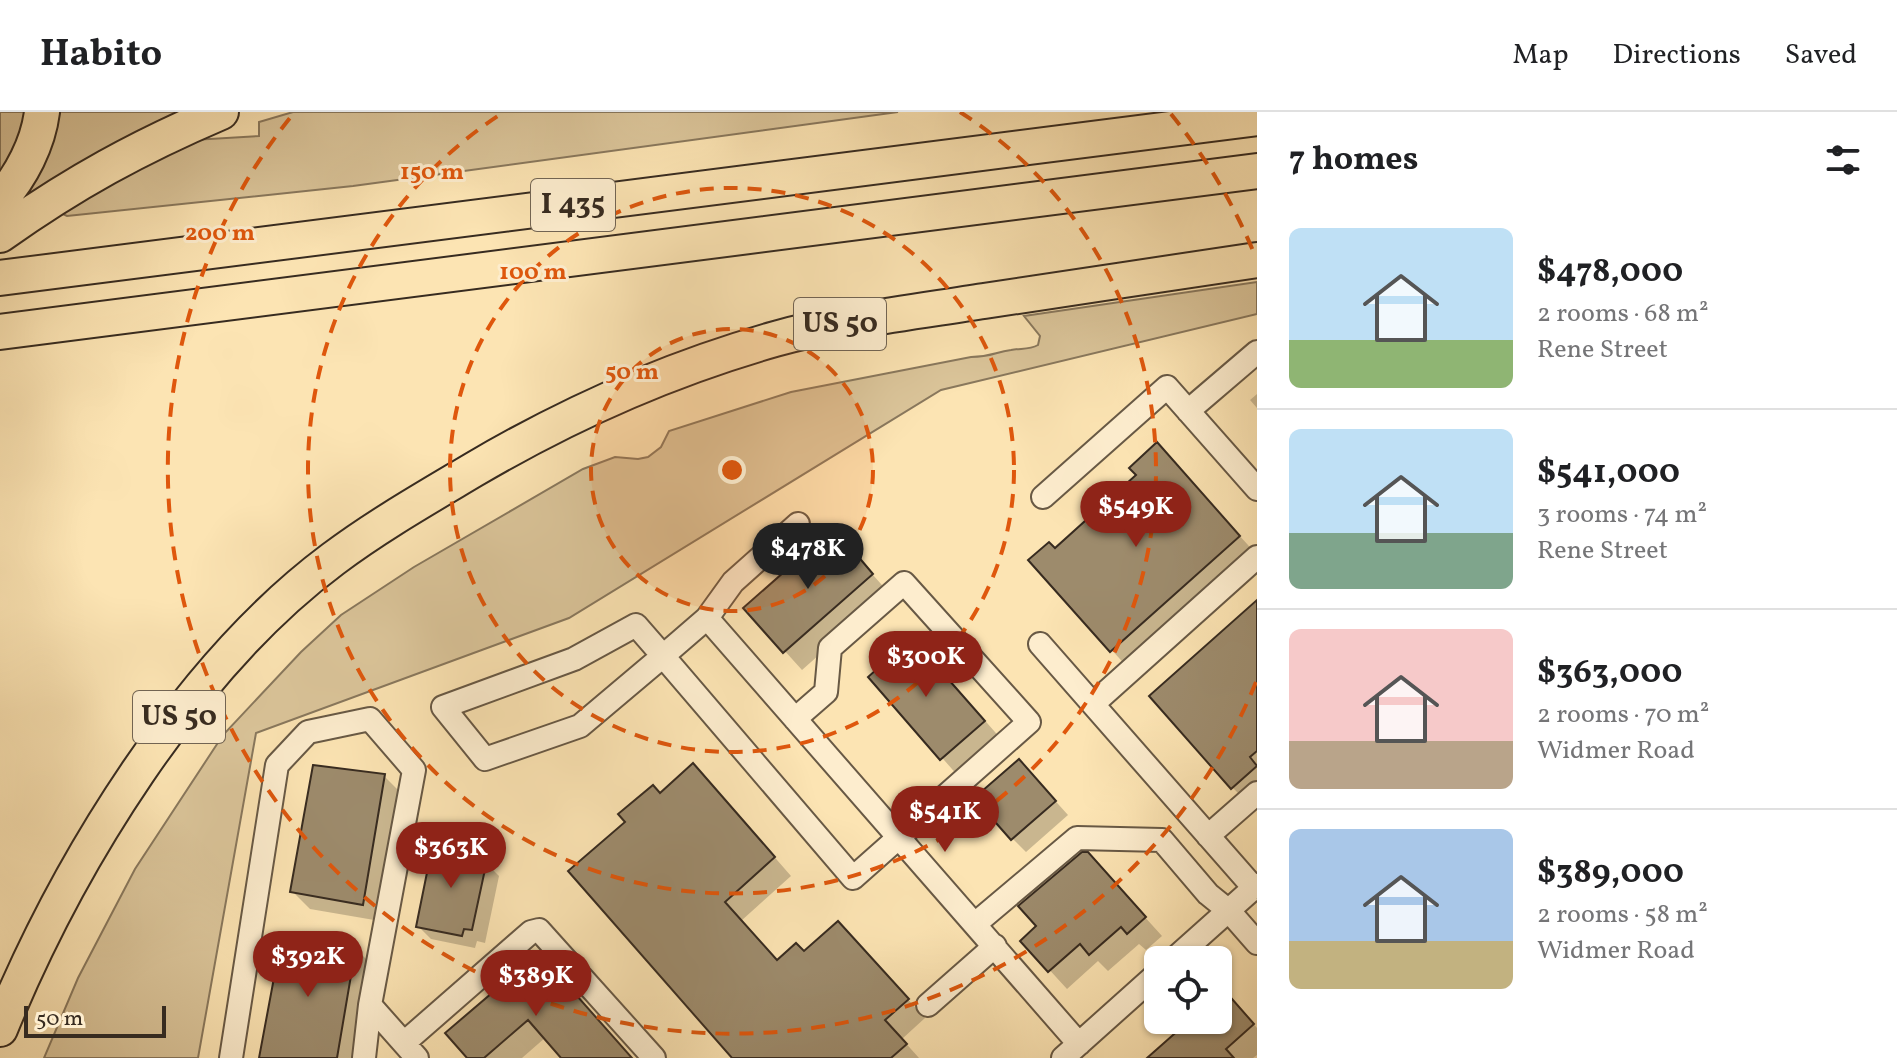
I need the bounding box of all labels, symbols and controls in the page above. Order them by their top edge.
text: Habito [40,29,162,82]
text: Map [1513,36,1569,75]
text: Directions [1613,36,1741,75]
text: Saved [1785,36,1857,75]
text: 7 homes [1289,137,1418,184]
icon: filters [1821,138,1865,182]
text: 150 m [400,156,464,190]
road number: I 435 [531,179,615,231]
text: 200 m [185,217,255,251]
text: $478,000 [1537,249,1683,296]
text: 100 m [499,256,567,290]
icon: home [1353,260,1449,356]
text: 2 rooms · 68 m² [1537,296,1709,332]
road number: US 50 [794,298,886,350]
text: Rene Street [1537,332,1668,368]
text: 50 m [605,356,659,390]
text: $541,000 [1537,450,1680,497]
centre of rings [718,456,746,484]
icon: home [1353,461,1449,557]
pin: $549K [1080,481,1192,549]
text: $549K [1098,489,1174,525]
text: 3 rooms · 74 m² [1537,497,1707,533]
pin: $478K [752,523,864,591]
text: $478K [770,531,846,567]
text: Rene Street [1537,533,1668,569]
pin: $300K [870,631,982,699]
text: $300K [887,639,965,675]
text: $363,000 [1537,650,1682,697]
icon: home [1353,661,1449,757]
road number: US 50 [133,691,225,743]
text: 2 rooms · 70 m² [1537,697,1709,733]
text: Widmer Road [1537,733,1695,769]
pin: $541K [889,786,1001,854]
text: $541K [909,794,981,830]
pin: $363K [395,822,507,890]
text: $363K [414,830,488,866]
text: $389,000 [1537,850,1684,897]
icon: home [1353,861,1449,957]
text: 2 rooms · 58 m² [1537,897,1708,933]
pin: $392K [252,931,364,999]
text: Widmer Road [1537,933,1695,969]
text: $392K [271,939,345,975]
map controls [1144,946,1232,1034]
button: locate [1144,946,1232,1034]
pin: $389K [480,950,592,1018]
text: $389K [498,958,574,994]
scale bar [24,1002,166,1038]
text: 50 m [36,1004,83,1035]

